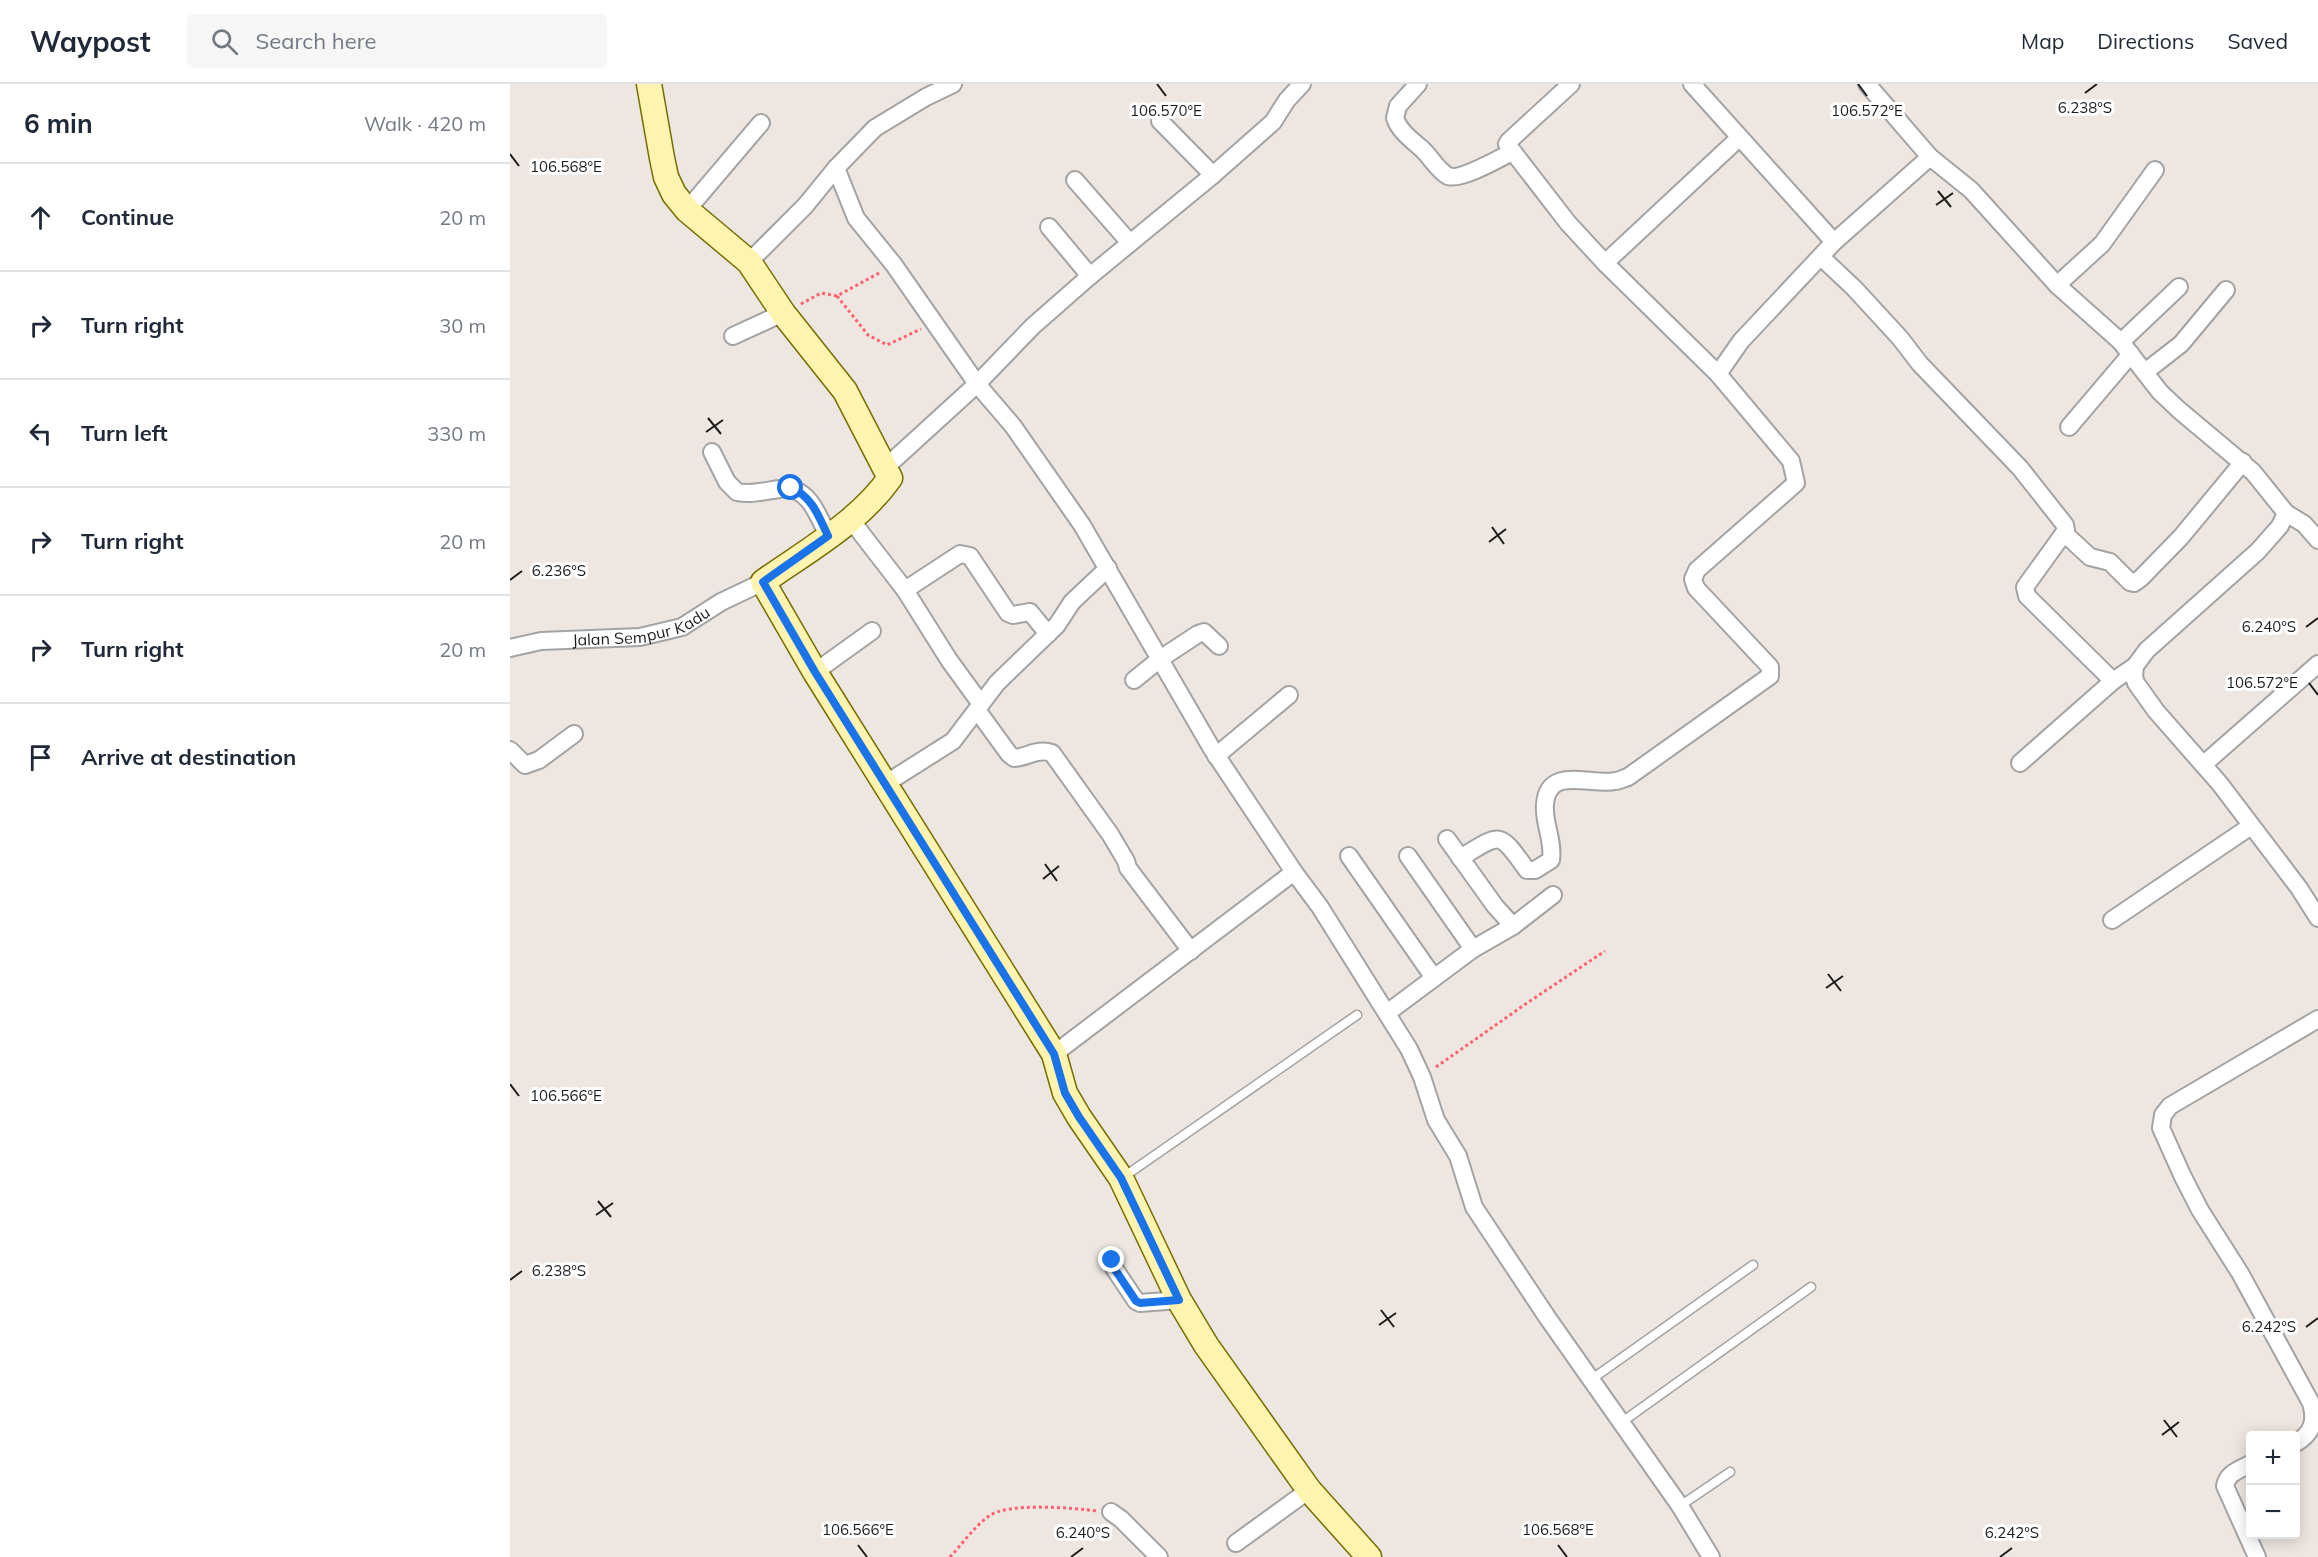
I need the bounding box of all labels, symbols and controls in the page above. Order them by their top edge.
search box [187,14,607,68]
text: Waypost [30,24,151,59]
icon: search [208,25,241,58]
text: Search here [256,27,377,55]
text: Map [2021,28,2064,54]
text: Directions [2097,28,2194,54]
text: Saved [2227,28,2288,54]
text: 6.238°S [2058,98,2112,117]
text: 106.570°E [1130,101,1202,120]
text: 106.572°E [1831,101,1903,120]
text: 6 min [24,107,93,140]
text: Walk · 420 m [364,111,486,136]
text: 106.568°E [530,157,602,176]
icon: ahead [24,201,57,234]
text: Continue [81,203,174,231]
text: 20 m [439,205,486,230]
icon: right [24,309,57,342]
text: Turn right [81,311,184,339]
text: 30 m [439,313,486,338]
icon: left [24,417,57,450]
text: Turn left [81,419,168,447]
text: 330 m [427,421,486,446]
route start [777,474,803,500]
icon: right [24,525,57,558]
text: Turn right [81,527,184,555]
text: 20 m [439,529,486,554]
text: 6.236°S [532,561,586,580]
street label: Jalan Sempur Kadu [572,602,713,650]
text: 6.240°S [2242,617,2296,636]
icon: right [24,633,57,666]
text: Turn right [81,635,184,663]
text: 20 m [439,637,486,662]
text: 106.572°E [2226,673,2298,692]
icon: arrive [24,741,57,774]
text: Arrive at destination [81,743,296,771]
text: 106.566°E [530,1086,602,1105]
route end [1098,1246,1124,1272]
text: 6.238°S [532,1261,586,1280]
text: 6.242°S [2242,1317,2296,1336]
map controls [2246,1431,2300,1539]
button: + [2246,1431,2300,1485]
button: − [2246,1485,2300,1539]
text: 106.566°E [822,1520,894,1539]
text: 106.568°E [1522,1520,1594,1539]
text: 6.240°S [1056,1523,1110,1542]
text: 6.242°S [1985,1523,2039,1542]

